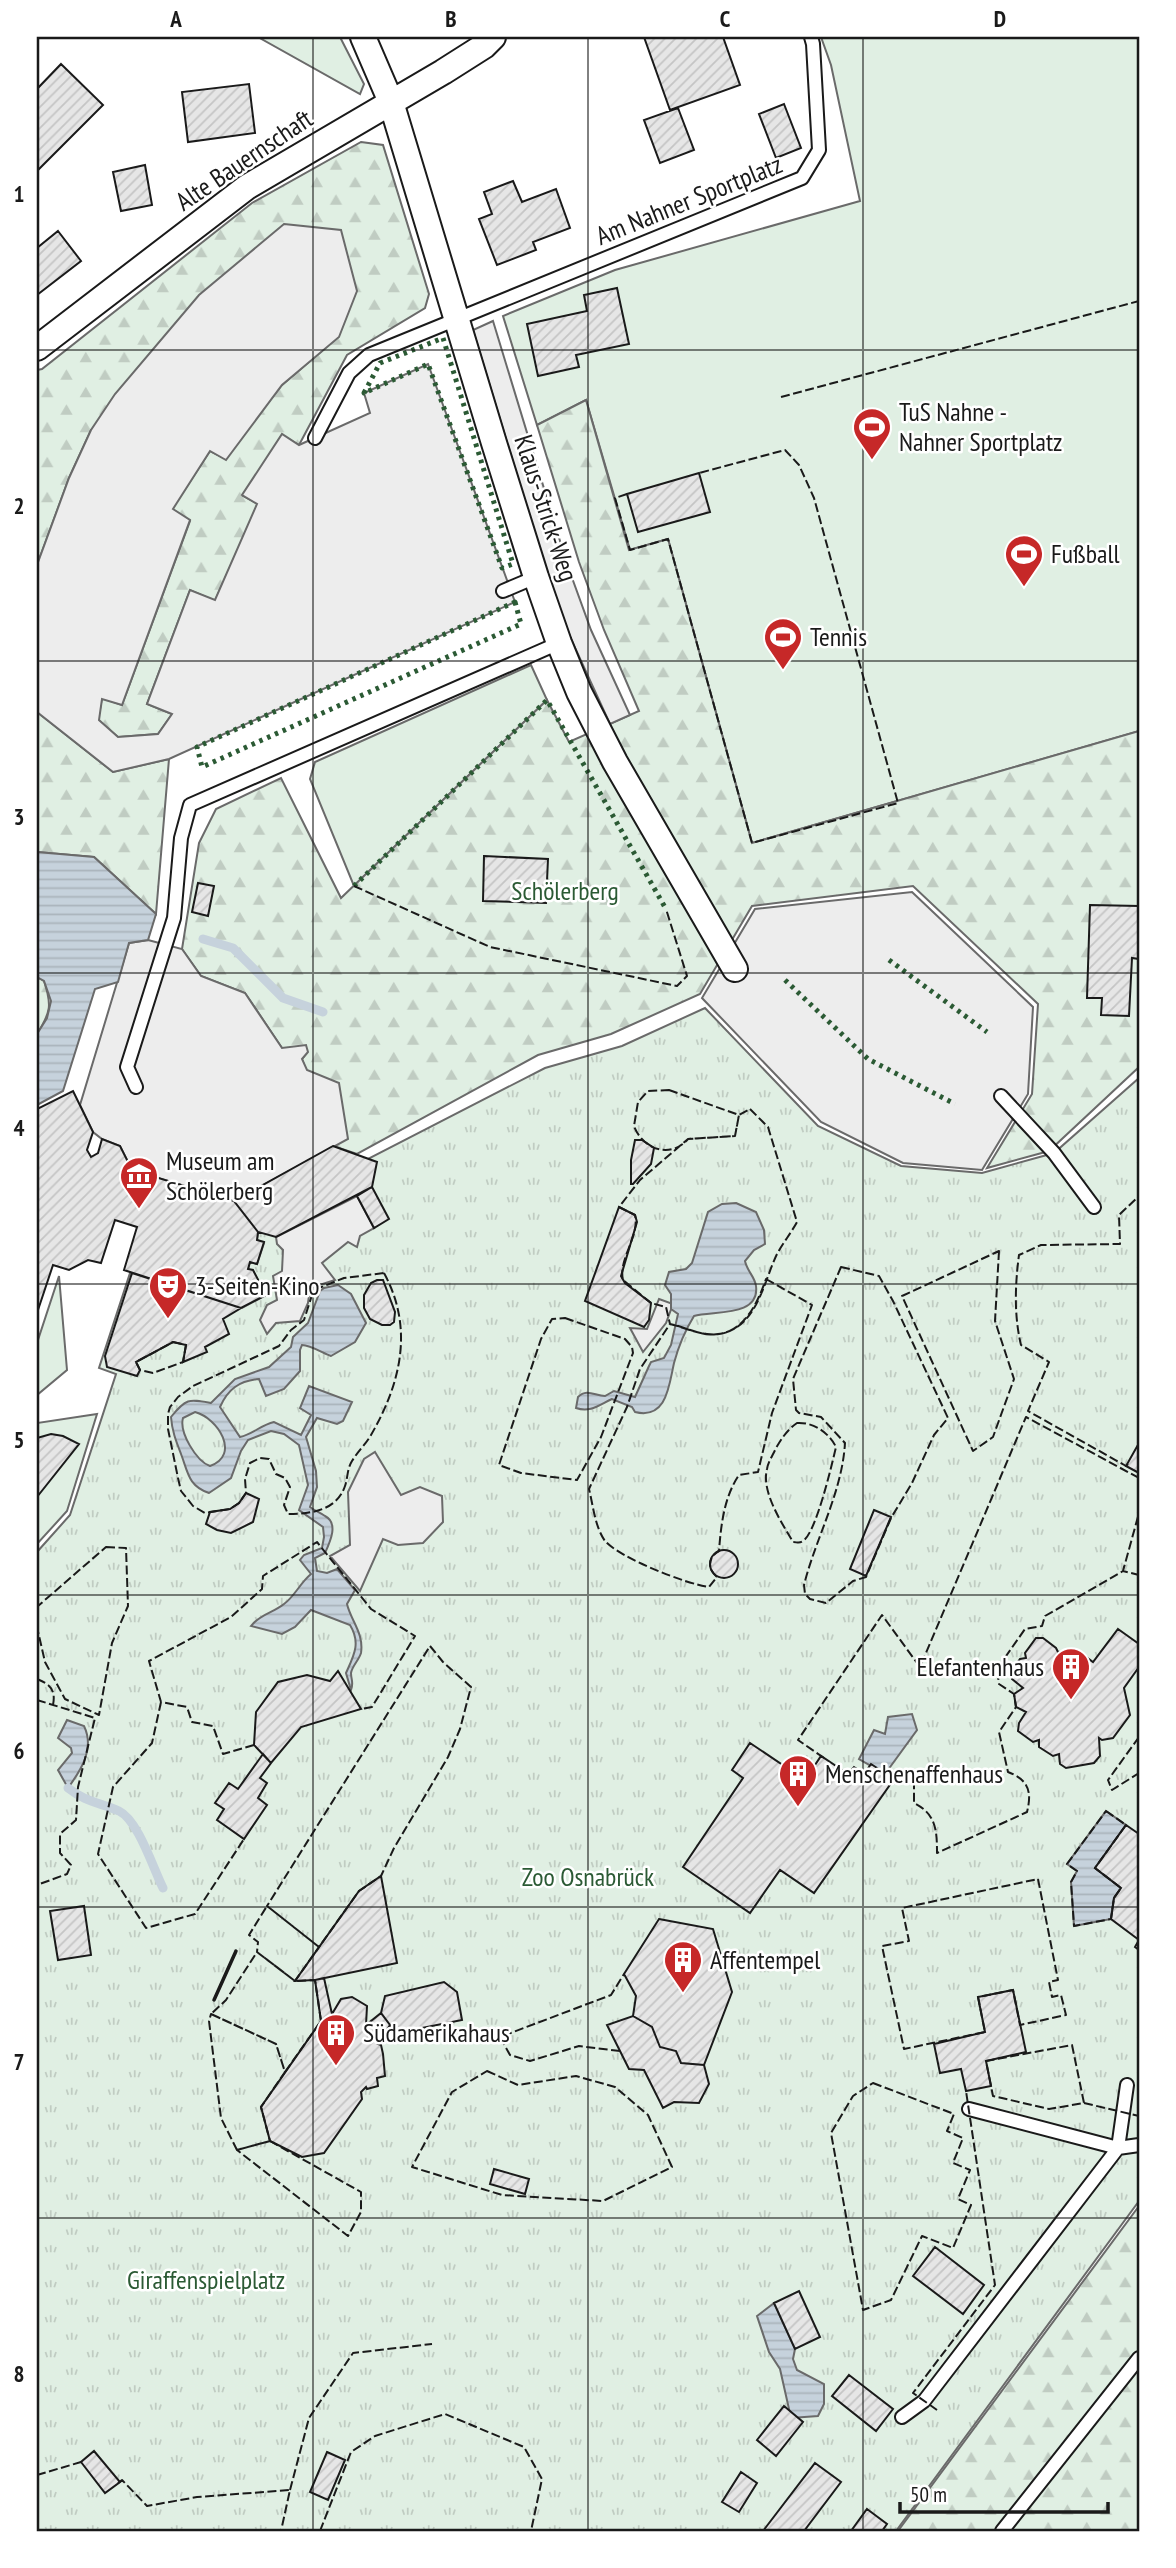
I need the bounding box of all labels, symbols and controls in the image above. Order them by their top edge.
text: A [169,4,182,33]
text: B [445,4,457,33]
text: C [720,4,731,33]
text: D [994,4,1006,33]
street label: Alte Bauernschaft [169,102,319,217]
street label: Am Nahner Sportplatz [591,147,787,252]
text: 1 [14,179,25,208]
place label: TuS Nahne - Nahner Sportplatz [899,395,1062,458]
sports icon: TuS Nahne - Nahner Sportplatz [851,406,893,461]
street label: Klaus-Strick-Weg [507,430,586,585]
text: 2 [14,491,25,520]
sports icon: Fußball [1003,533,1045,588]
place label: Fußball [1051,537,1120,570]
sports icon: Tennis [762,616,804,671]
place label: Tennis [810,620,867,653]
text: 3 [14,802,25,831]
park label: Schölerberg [511,874,619,907]
text: 4 [14,1113,25,1142]
place label: Museum am Schölerberg [166,1144,274,1207]
museum icon: Museum am Schölerberg [118,1155,160,1210]
theatre icon: 3-Seiten-Kino [147,1265,189,1320]
place label: 3-Seiten-Kino [195,1269,320,1302]
text: 5 [14,1425,25,1454]
building icon: Elefantenhaus [1050,1646,1092,1701]
place label: Elefantenhaus [917,1650,1044,1683]
text: 6 [14,1736,25,1765]
building icon: Menschenaffenhaus [777,1753,819,1808]
place label: Menschenaffenhaus [825,1757,1003,1790]
park label: Zoo Osnabrück [522,1860,654,1893]
building icon: Affentempel [662,1939,704,1994]
place label: Affentempel [710,1943,820,1976]
building icon: Südamerikahaus [315,2012,357,2067]
place label: Südamerikahaus [363,2016,510,2049]
text: 7 [14,2047,25,2076]
park label: Giraffenspielplatz [127,2263,285,2296]
text: 8 [14,2359,25,2388]
scale bar [900,2470,1108,2514]
text: 50 m [910,2481,947,2508]

